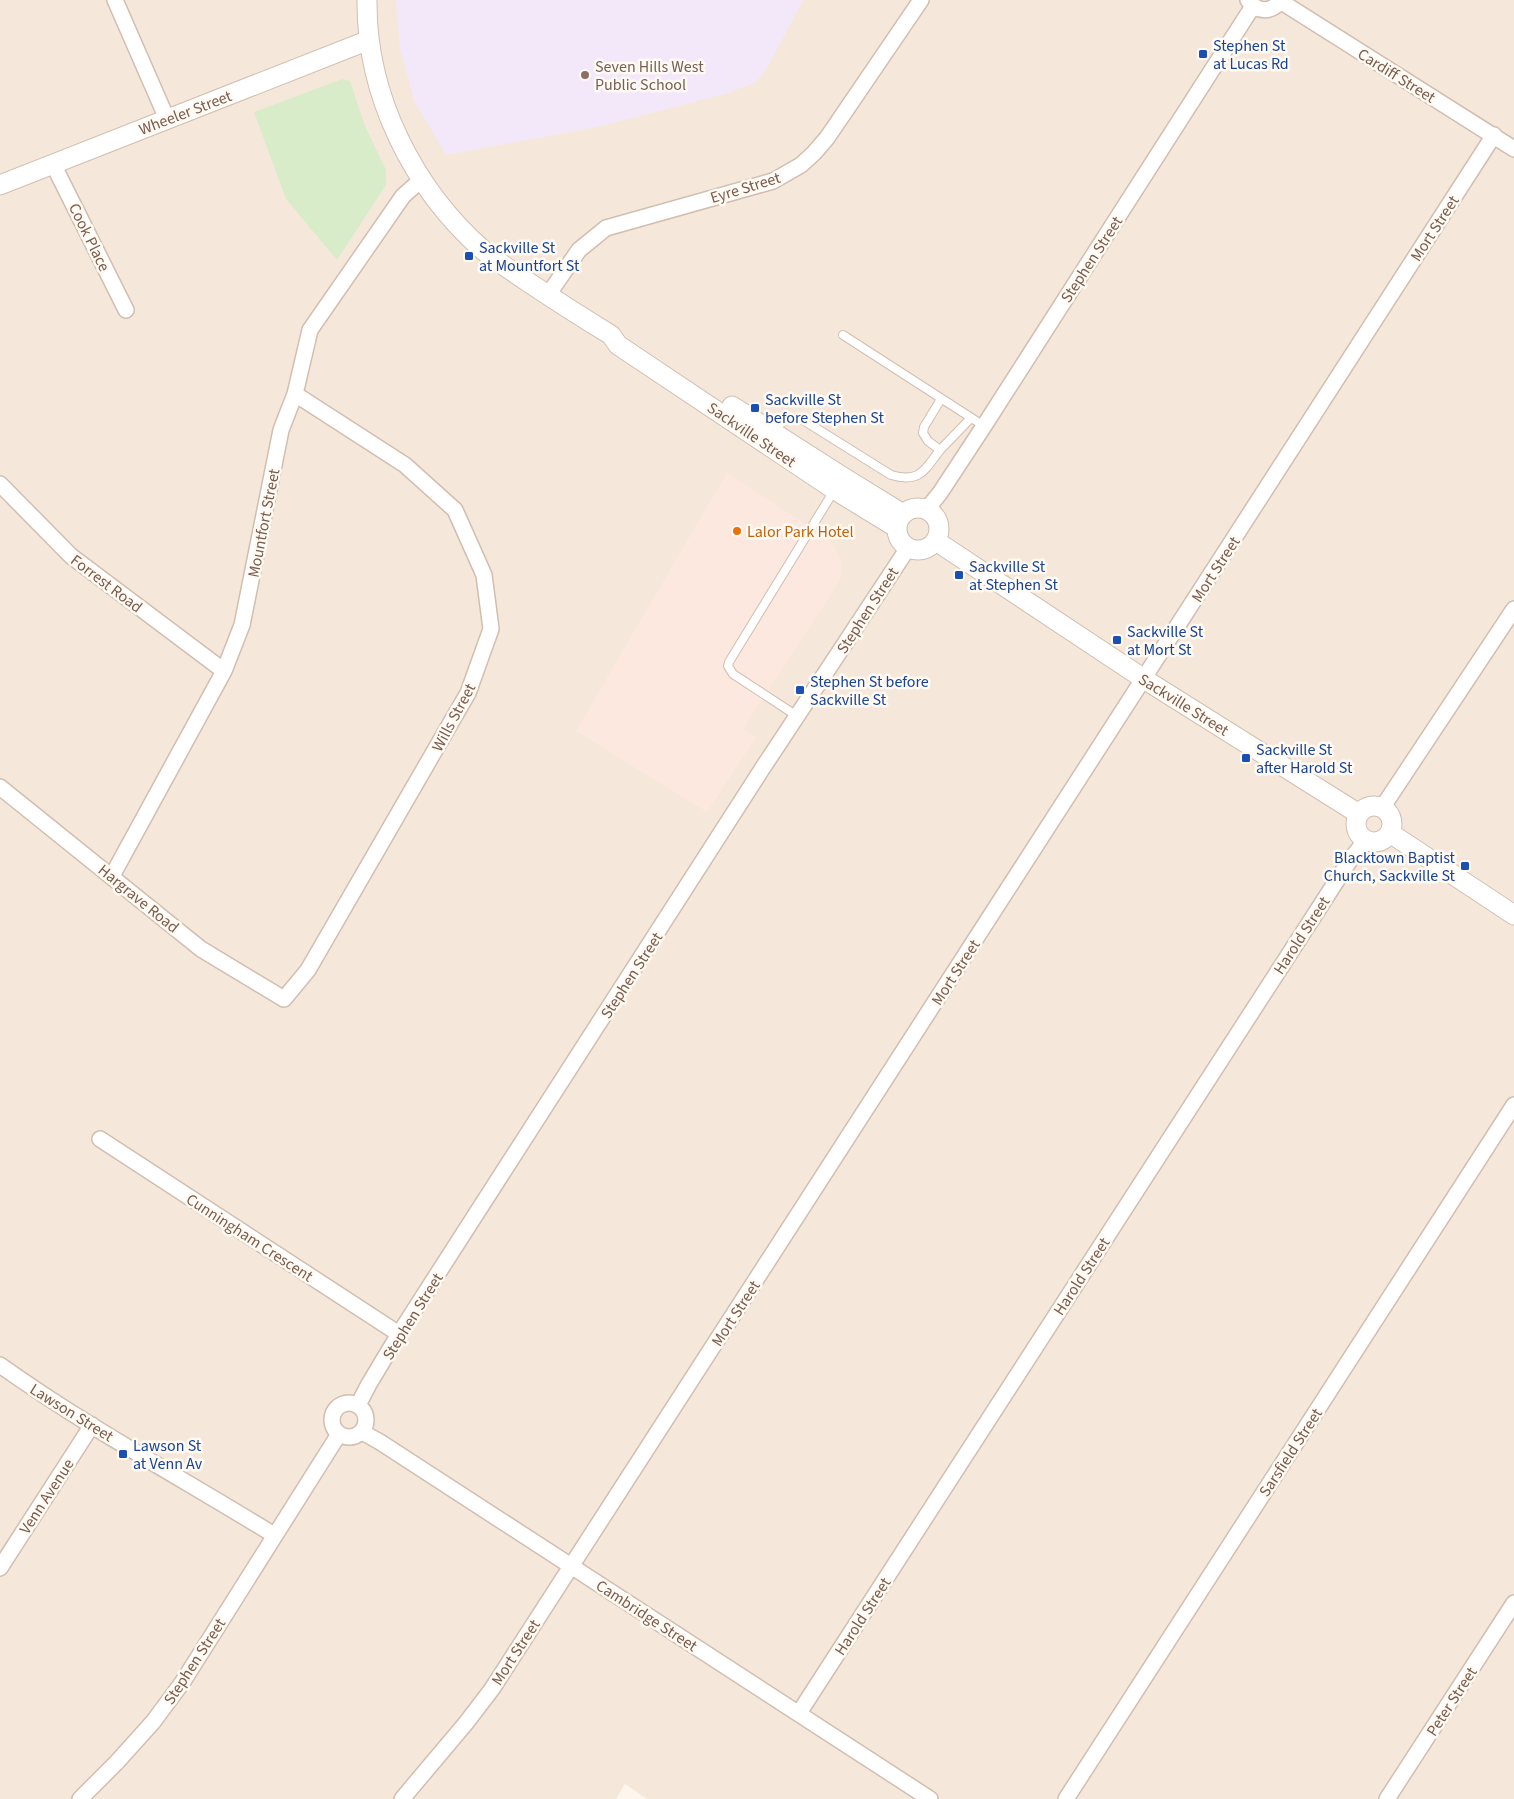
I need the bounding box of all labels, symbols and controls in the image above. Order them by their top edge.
place label: Stephen St at Lucas Rd [1213,35,1289,75]
street label: Cardiff Street [1353,43,1440,109]
marker: Stephen St at Lucas Rd [1197,48,1209,60]
place label: Seven Hills West Public School [595,56,704,96]
marker: Seven Hills West Public School [579,69,591,81]
street label: Wheeler Street [136,85,236,141]
street label: Eyre Street [707,167,784,209]
street label: Mort Street [1405,191,1465,266]
street label: Cook Place [63,199,115,275]
street label: Stephen Street [1056,212,1128,307]
place label: Sackville St at Mountfort St [479,237,580,277]
marker: Sackville St at Mountfort St [463,250,475,262]
place label: Sackville St before Stephen St [765,389,884,429]
street label: Sackville Street [703,397,801,473]
marker: Sackville St before Stephen St [749,402,761,414]
street label: Mountfort Street [243,466,285,580]
place label: Lalor Park Hotel [747,521,854,543]
marker: Lalor Park Hotel [731,525,743,537]
street label: Mort Street [1186,532,1246,607]
street label: Forrest Road [66,550,147,618]
place label: Sackville St at Stephen St [969,556,1058,596]
street label: Stephen Street [832,563,904,658]
marker: Sackville St at Stephen St [953,569,965,581]
place label: Sackville St at Mort St [1127,621,1204,661]
marker: Sackville St at Mort St [1111,634,1123,646]
street label: Sackville Street [1134,668,1233,742]
place label: Stephen St before Sackville St [810,671,929,711]
street label: Wills Street [427,679,481,756]
marker: Stephen St before Sackville St [794,684,806,696]
place label: Sackville St after Harold St [1256,739,1353,779]
marker: Sackville St after Harold St [1240,752,1252,764]
place label: Blacktown Baptist Church, Sackville St [1324,847,1456,887]
street label: Hargrave Road [93,859,183,938]
marker: Blacktown Baptist Church, Sackville St [1459,860,1471,872]
street label: Harold Street [1268,892,1336,979]
street label: Stephen Street [596,928,668,1023]
street label: Mort Street [926,935,986,1010]
street label: Cunningham Crescent [182,1188,318,1288]
street label: Harold Street [1048,1233,1116,1320]
street label: Stephen Street [377,1268,449,1364]
street label: Mort Street [706,1276,766,1351]
street label: Lawson Street [25,1378,118,1448]
street label: Sarsfield Street [1254,1403,1328,1501]
place label: Lawson St at Venn Av [133,1435,203,1475]
marker: Lawson St at Venn Av [117,1448,129,1460]
street label: Venn Avenue [14,1454,80,1539]
street label: Harold Street [829,1573,897,1660]
street label: Cambridge Street [592,1575,702,1657]
street label: Stephen Street [159,1614,231,1709]
street label: Mort Street [486,1615,546,1690]
street label: Peter Street [1421,1662,1483,1740]

